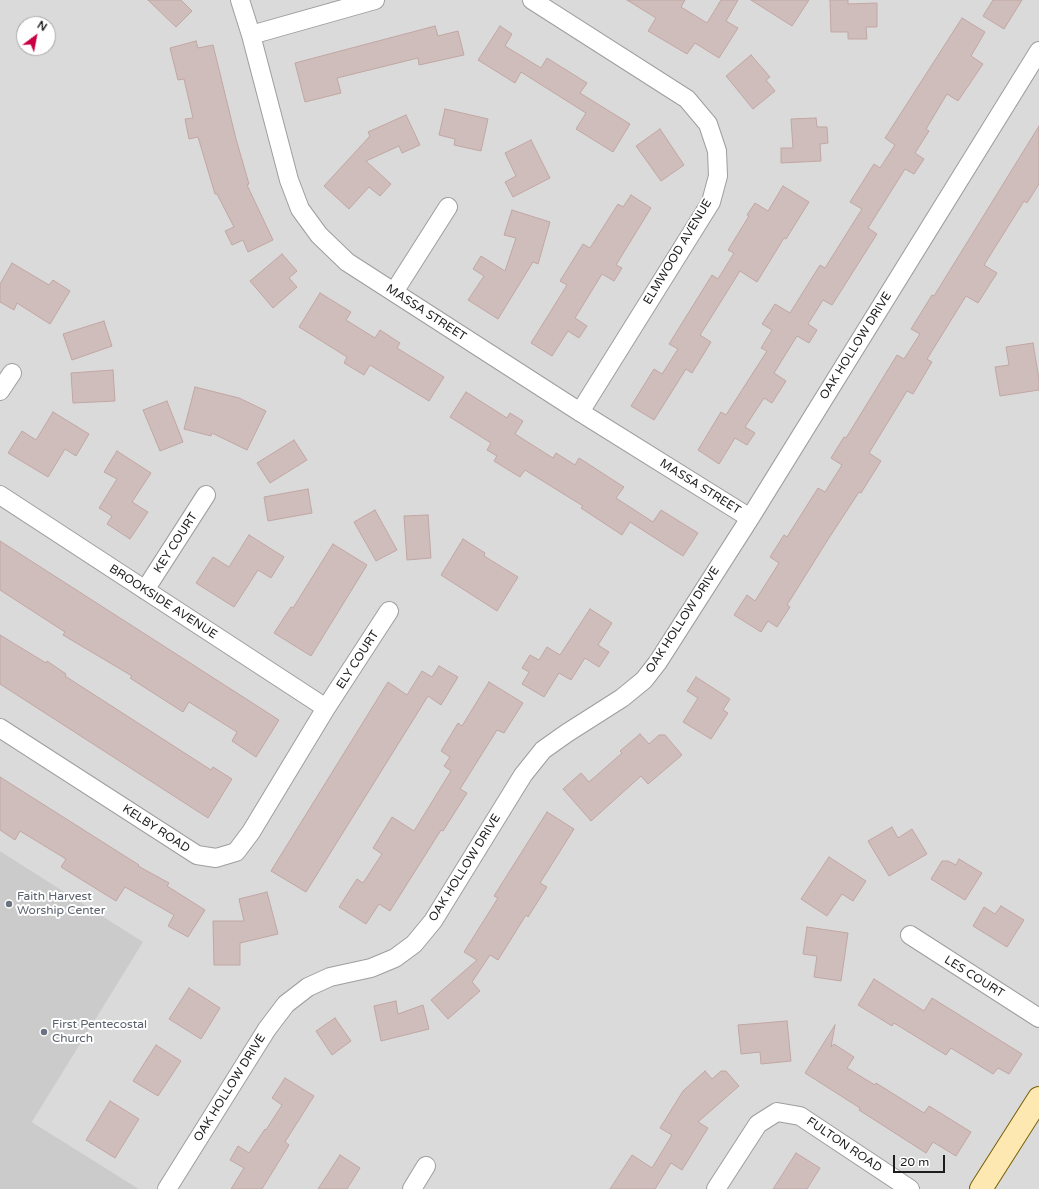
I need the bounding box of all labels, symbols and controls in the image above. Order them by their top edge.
north arrow [16,16,56,56]
text: N [35,18,49,34]
street label: ELMWOOD AVENUE [641,197,715,307]
street label: MASSA STREET [383,282,469,344]
street label: OAK HOLLOW DRIVE [817,289,895,403]
street label: MASSA STREET [657,456,743,518]
street label: KEY COURT [151,510,201,576]
street label: BROOKSIDE AVENUE [106,562,220,642]
street label: OAK HOLLOW DRIVE [643,564,723,676]
street label: ELY COURT [334,628,382,692]
street label: KELBY ROAD [120,802,192,856]
street label: OAK HOLLOW DRIVE [426,811,504,925]
place label: Faith Harvest Worship Center [17,890,105,918]
marker: Faith Harvest Worship Center [4,899,14,909]
street label: LES COURT [941,953,1007,1001]
place label: First Pentecostal Church [52,1018,147,1046]
marker: First Pentecostal Church [39,1027,49,1037]
street label: OAK HOLLOW DRIVE [191,1031,269,1145]
street label: FULTON ROAD [803,1114,885,1176]
scale bar [895,1147,947,1173]
text: 20 m [900,1155,929,1169]

